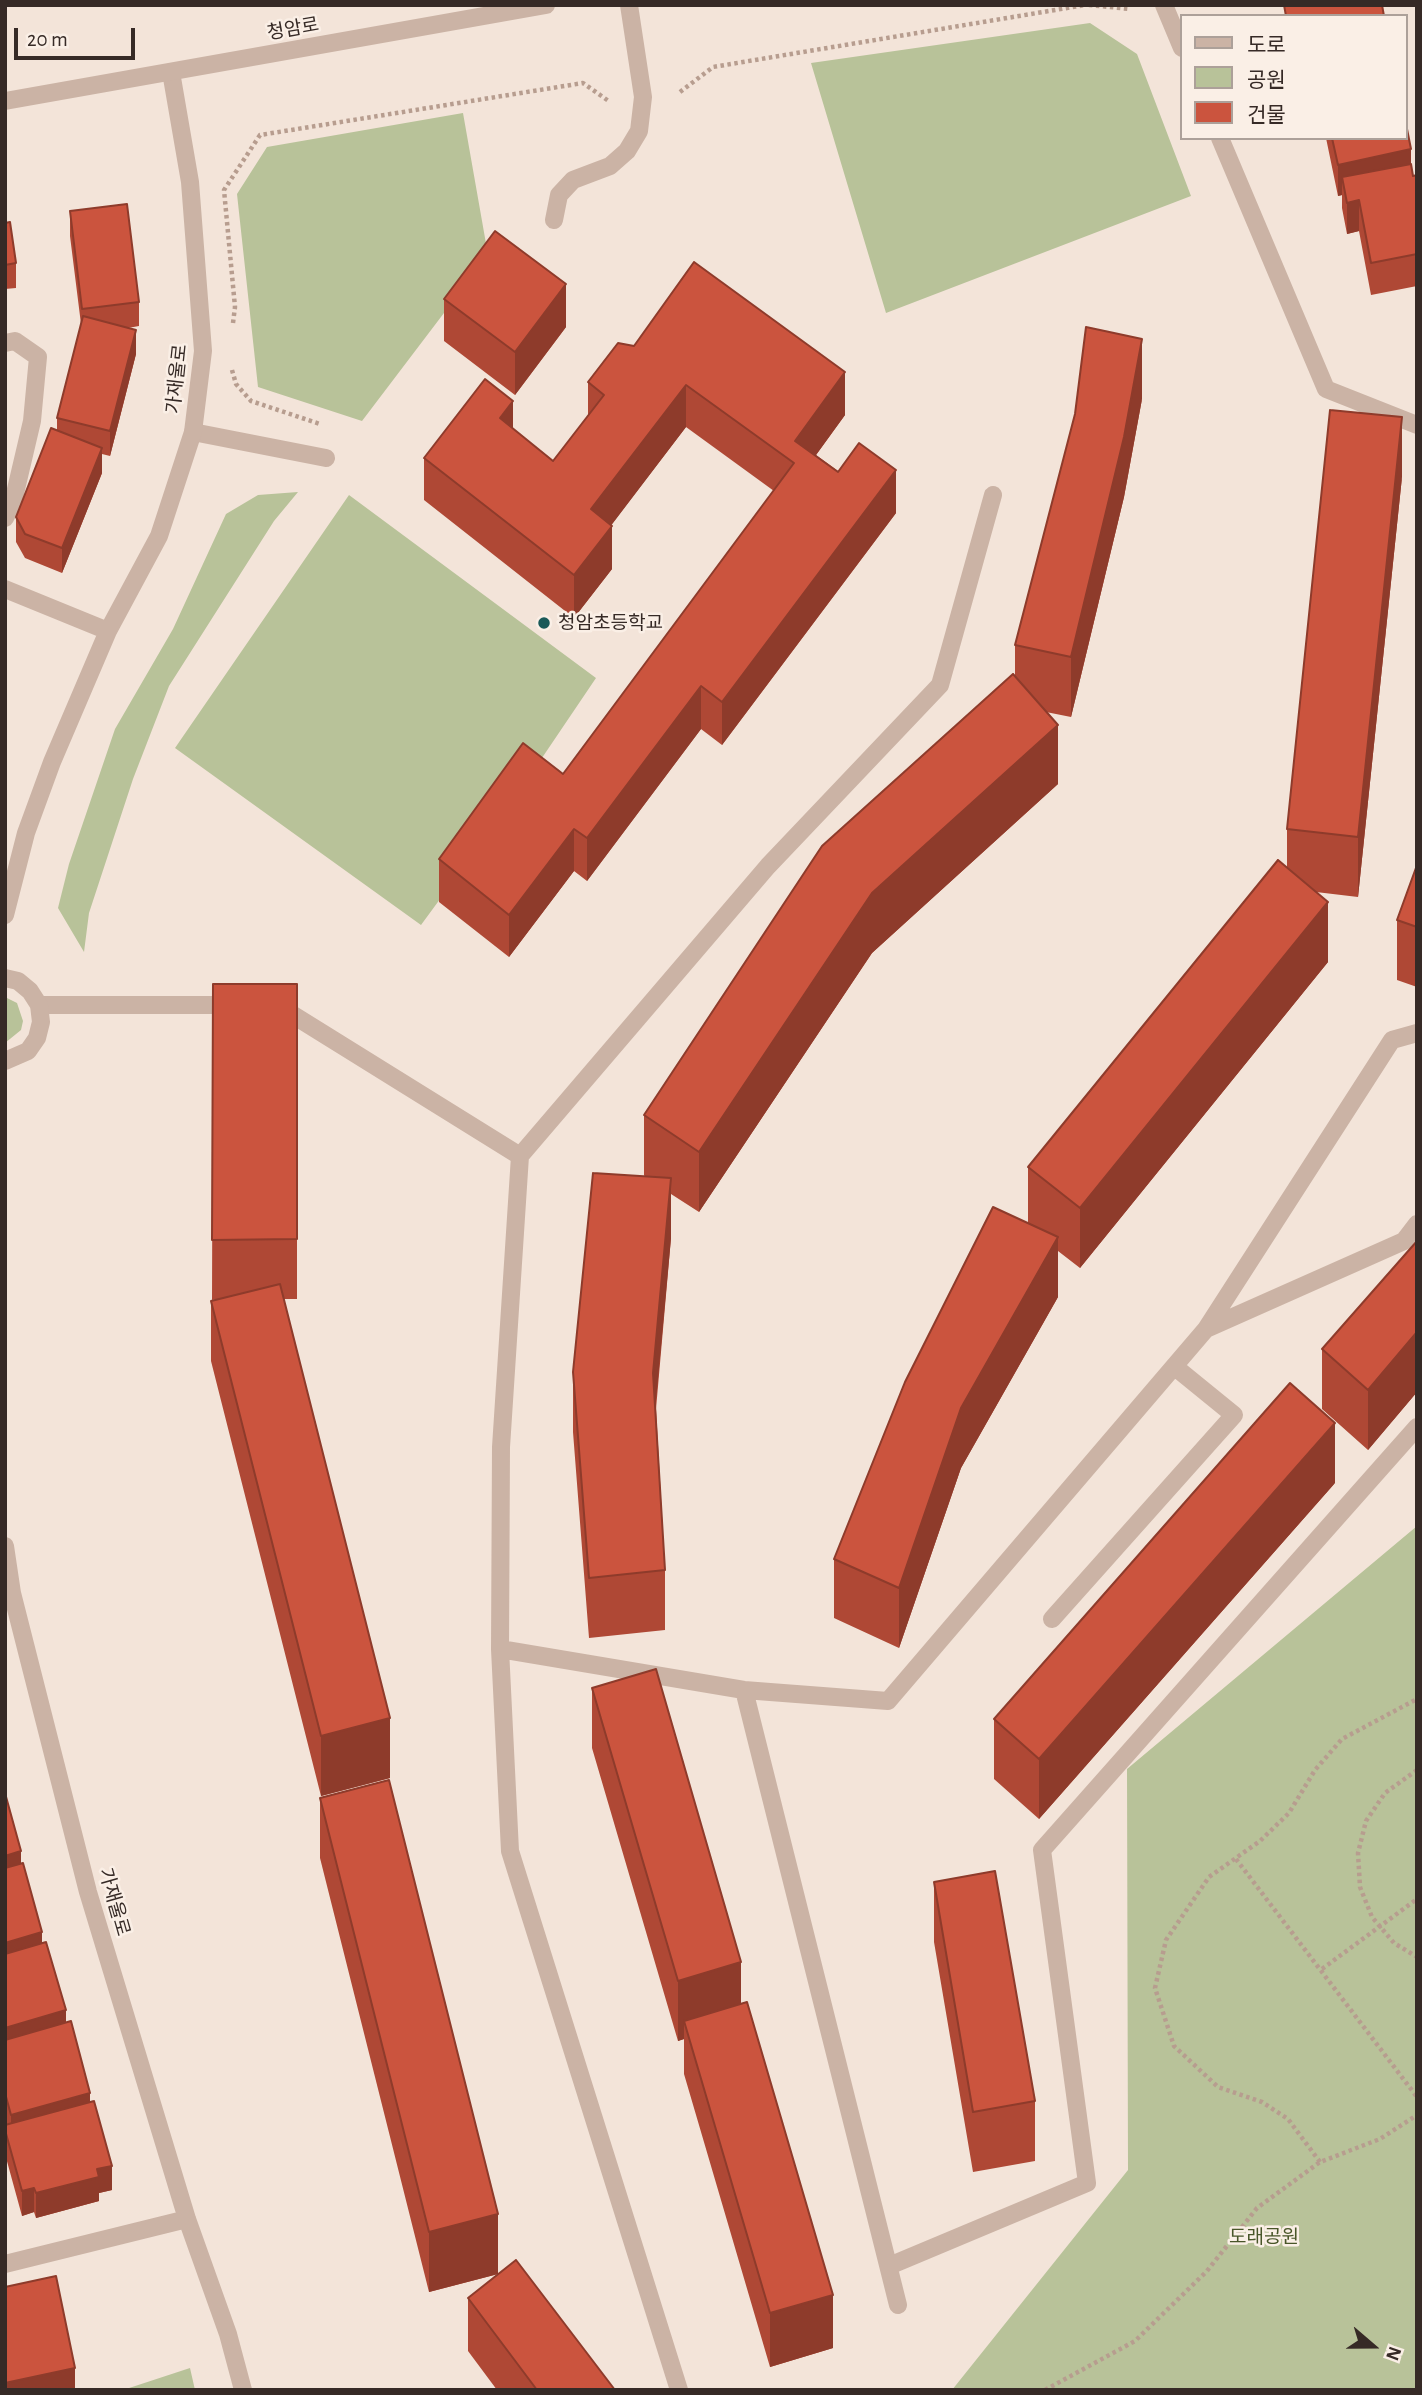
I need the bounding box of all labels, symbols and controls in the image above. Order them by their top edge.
street label: 청암로 [265,13,321,45]
scale bar [18,14,138,58]
legend [1180,14,1408,140]
text: 20 m [27,29,68,50]
text: 도로 [1247,35,1286,56]
text: 공원 [1247,70,1286,91]
text: 건물 [1247,105,1286,126]
street label: 가재울로 [162,343,192,415]
place label: 청암초등학교 [558,612,663,634]
marker: 청암초등학교 [536,615,552,631]
street label: 가재울로 [93,1865,135,1939]
park label: 도래공원 [1229,2226,1299,2248]
north arrow [1338,2311,1408,2381]
text: N [1382,2344,1404,2363]

